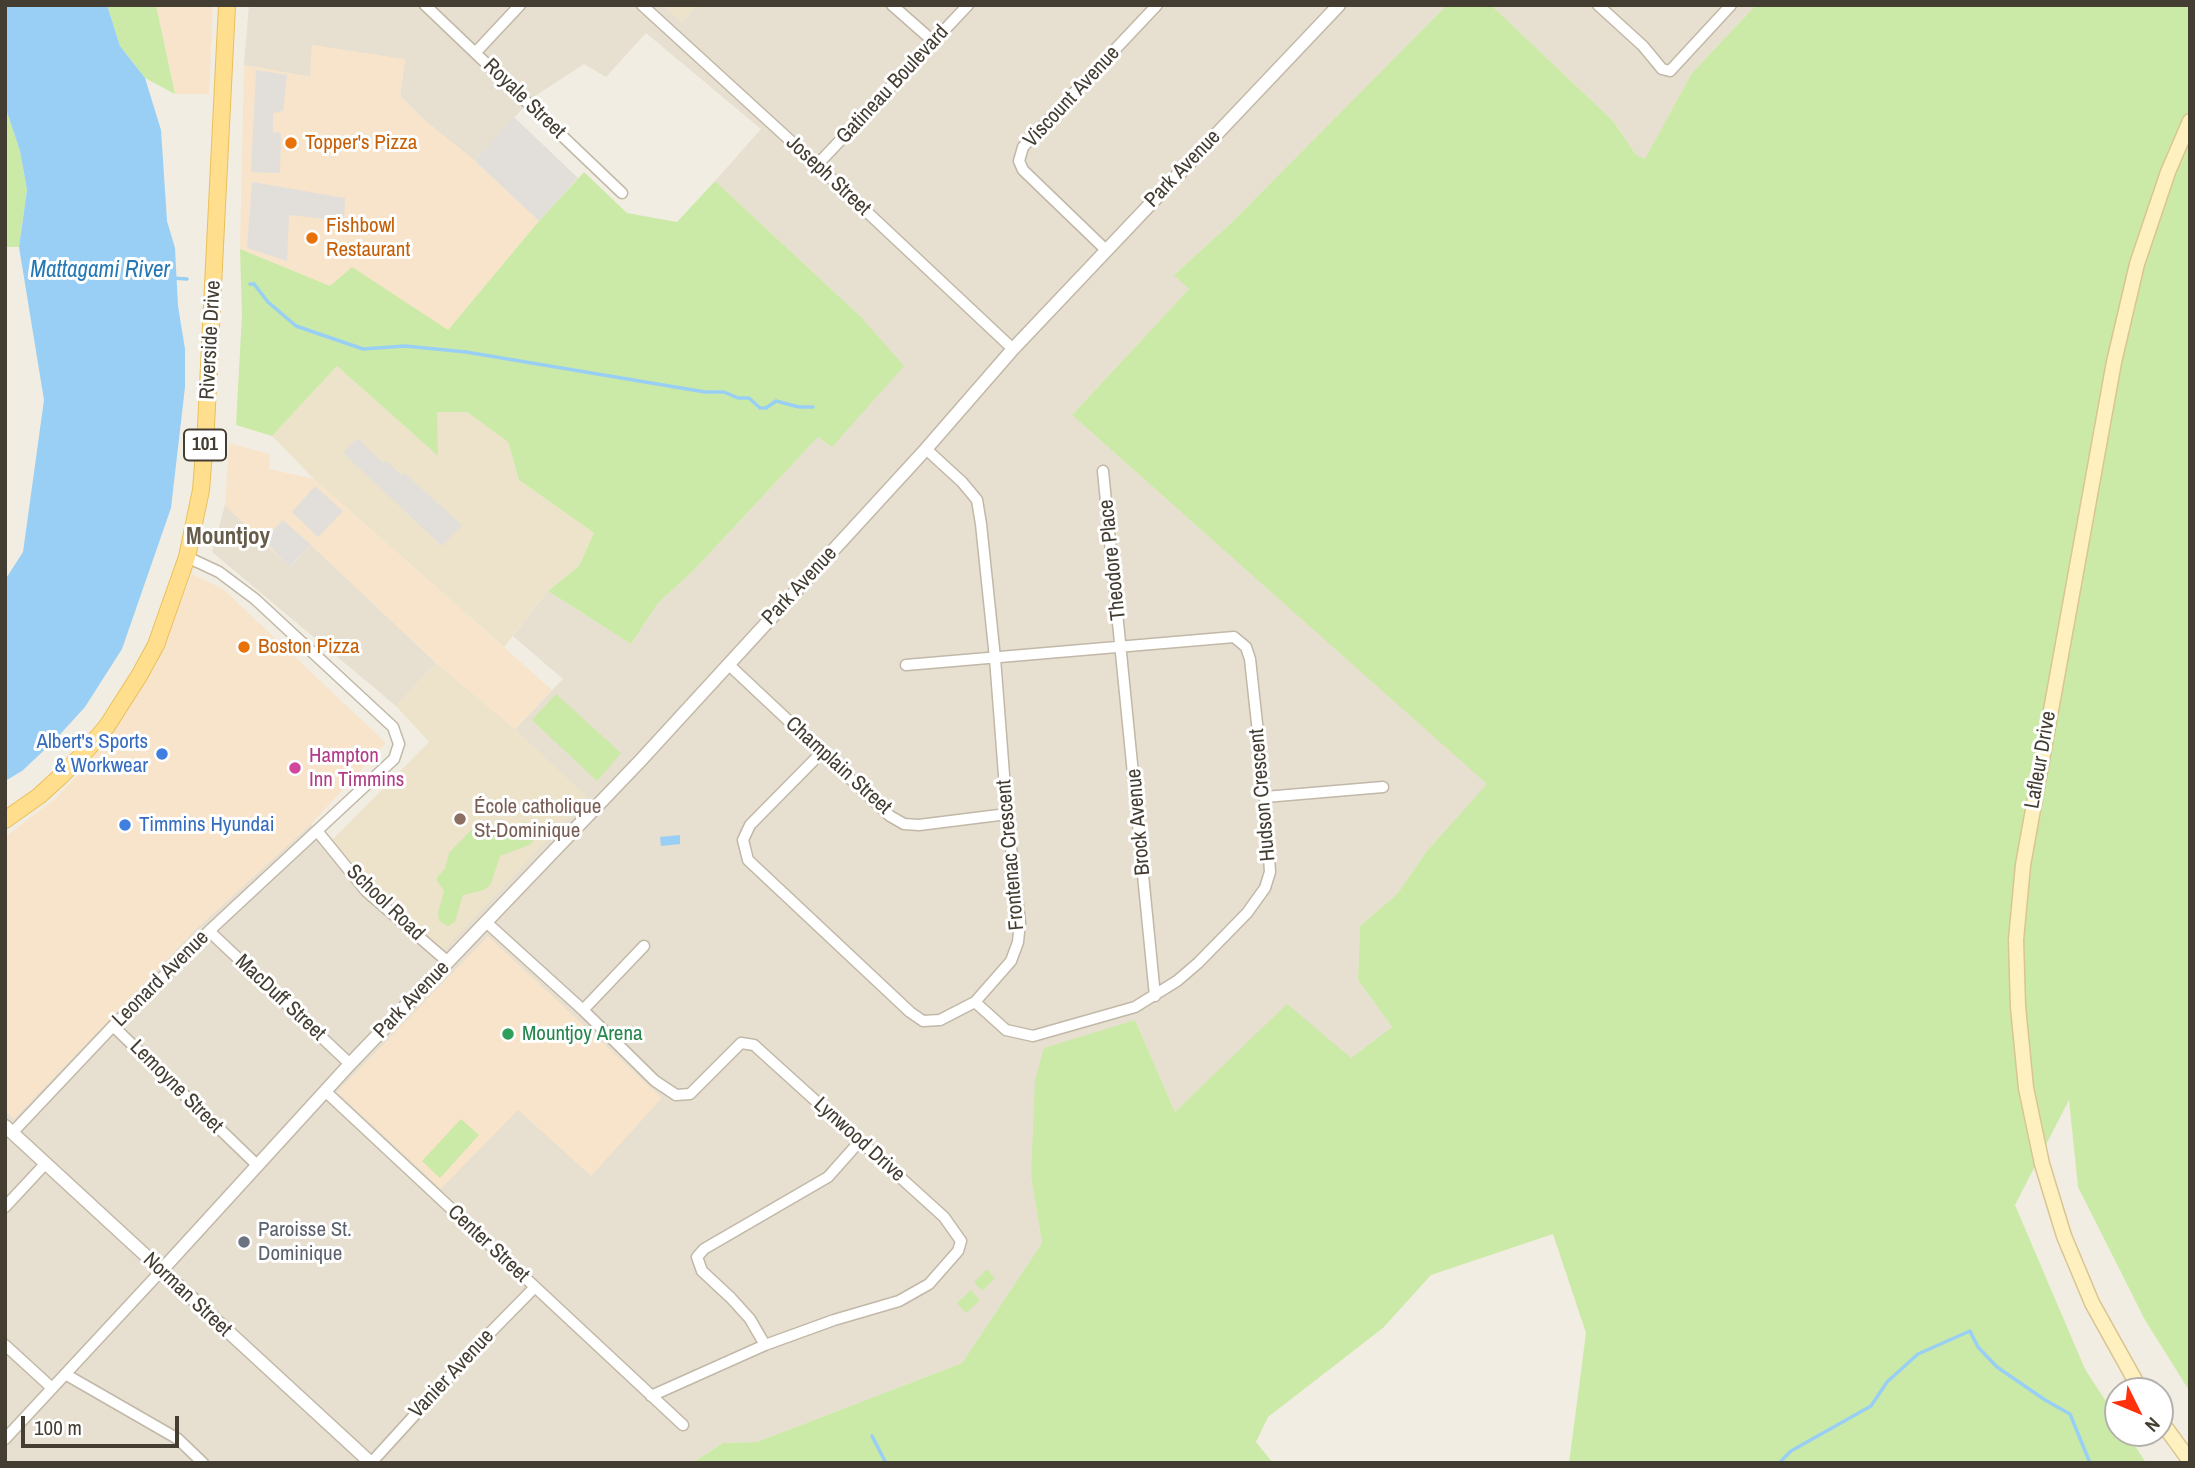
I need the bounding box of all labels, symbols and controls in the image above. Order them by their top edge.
street label: Gatineau Boulevard [832,20,954,150]
street label: Viscount Avenue [1019,41,1125,153]
street label: Royale Street [478,54,570,144]
street label: Park Avenue [1140,125,1226,213]
place label: Topper's Pizza [305,130,417,156]
street label: Joseph Street [781,131,875,221]
marker: Topper's Pizza [283,135,299,151]
place label: Fishbowl Restaurant [326,213,410,263]
marker: Fishbowl Restaurant [304,230,320,246]
water label: Mattagami River [30,257,170,285]
street label: Riverside Drive [195,280,227,400]
road number: 101 [184,430,226,460]
street label: Theodore Place [1094,498,1132,622]
district label: Mountjoy [186,524,270,552]
street label: Park Avenue [757,541,843,631]
place label: Boston Pizza [258,634,359,660]
marker: Boston Pizza [236,639,252,655]
street label: Lafleur Drive [2020,709,2062,811]
street label: Champlain Street [780,712,896,820]
street label: Hudson Crescent [1245,728,1281,862]
place label: Albert's Sports & Workwear [37,729,148,779]
place label: Hampton Inn Timmins [309,743,404,793]
marker: Albert's Sports & Workwear [154,746,170,762]
marker: Hampton Inn Timmins [287,760,303,776]
street label: Brock Avenue [1122,768,1156,876]
street label: Frontenac Crescent [992,779,1030,931]
place label: École catholique St-Dominique [474,794,601,844]
marker: École catholique St-Dominique [452,811,468,827]
place label: Timmins Hyundai [139,812,275,838]
marker: Timmins Hyundai [117,817,133,833]
street label: School Road [341,860,429,946]
street label: Leonard Avenue [108,926,214,1032]
street label: MacDuff Street [230,950,330,1046]
street label: Park Avenue [369,956,455,1044]
place label: Mountjoy Arena [522,1021,643,1047]
marker: Mountjoy Arena [500,1026,516,1042]
street label: Lemoyne Street [124,1035,228,1139]
street label: Lynwood Drive [808,1092,910,1188]
street label: Center Street [442,1200,534,1288]
place label: Paroisse St. Dominique [258,1217,352,1267]
marker: Paroisse St. Dominique [236,1234,252,1250]
street label: Norman Street [137,1248,237,1342]
street label: Vanier Avenue [404,1324,500,1424]
north arrow [2104,1377,2174,1447]
scale bar [24,1402,182,1446]
text: N [2140,1412,2166,1438]
text: 100 m [34,1413,82,1442]

